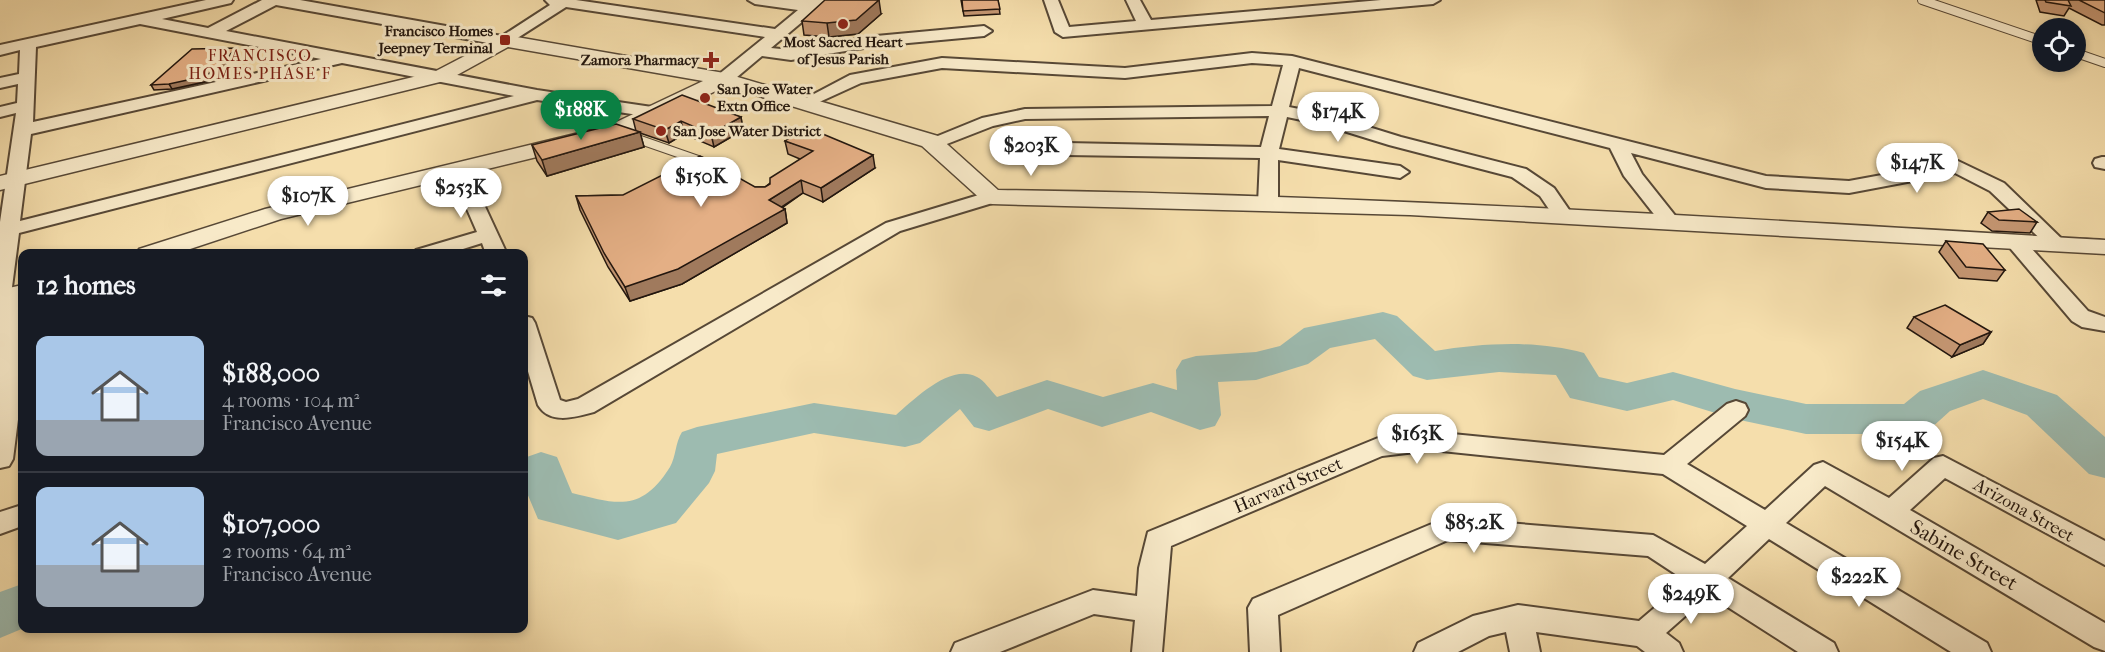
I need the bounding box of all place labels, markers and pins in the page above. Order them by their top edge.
marker: Most Sacred Heart of Jesus Parish [836,17,850,31]
place label: Francisco Homes Jeepney Terminal [376,22,494,57]
marker: Francisco Homes Jeepney Terminal [498,33,512,47]
place label: Most Sacred Heart of Jesus Parish [782,33,903,68]
place label: Zamora Pharmacy [581,51,700,69]
marker: Zamora Pharmacy [704,53,718,67]
place label: San Jose Water Extn Office [717,80,813,115]
pin: $188K [539,90,623,141]
marker: San Jose Water Extn Office [698,91,712,105]
pin: $174K [1296,92,1380,143]
place label: San Jose Water District [673,122,822,140]
marker: San Jose Water District [654,124,668,138]
pin: $203K [989,126,1073,177]
pin: $147K [1875,143,1959,194]
pin: $150K [659,157,743,208]
pin: $253K [419,168,503,219]
pin: $107K [266,176,350,227]
pin: $163K [1375,414,1459,465]
pin: $154K [1860,421,1944,472]
pin: $85.2K [1425,503,1523,554]
pin: $222K [1817,557,1901,608]
pin: $249K [1649,574,1733,625]

